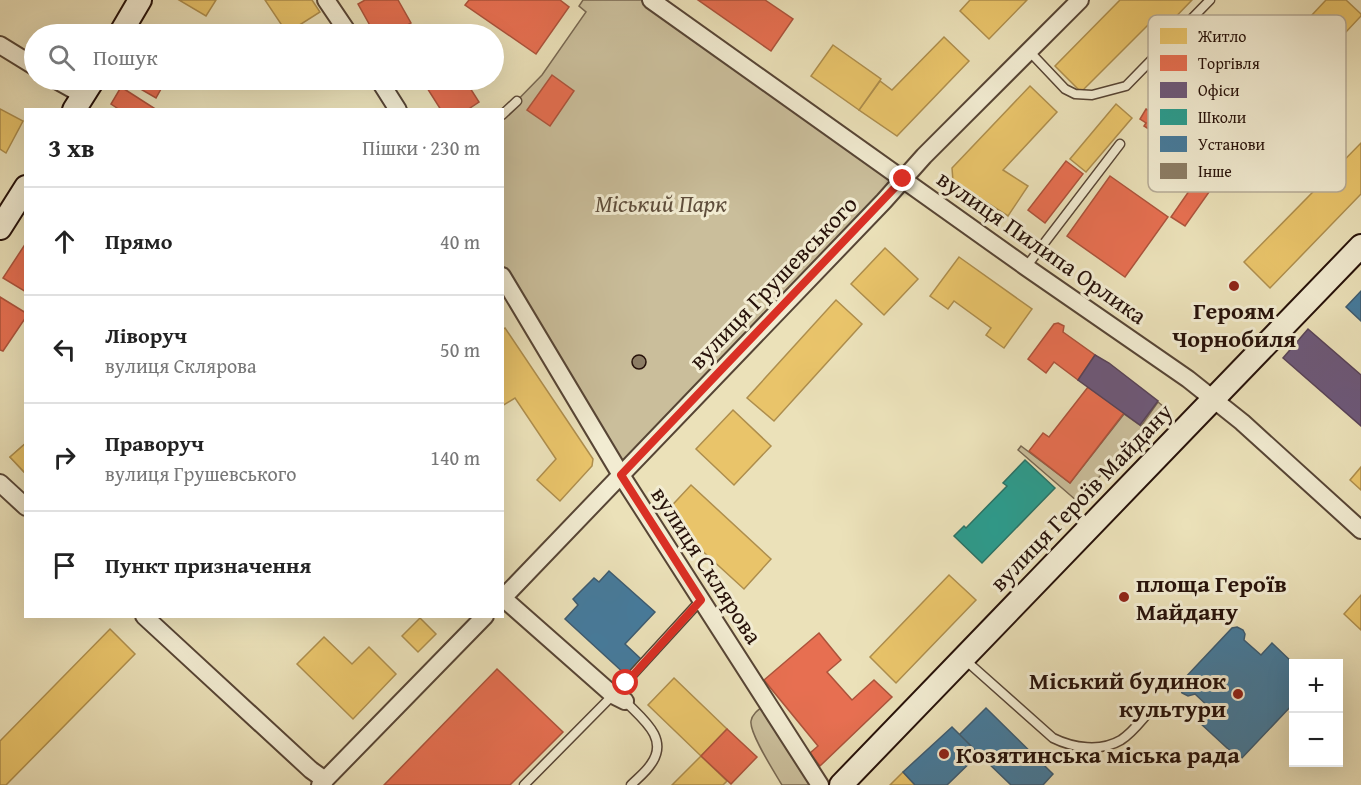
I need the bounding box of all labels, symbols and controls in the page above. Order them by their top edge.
legend [1148,15,1346,192]
search box [24,24,504,90]
text: Житло [1197,24,1246,48]
icon: search [45,41,78,74]
text: Пошук [93,41,158,73]
text: Торгівля [1198,51,1260,75]
text: Офіси [1198,78,1240,102]
text: Школи [1198,105,1247,129]
text: 3 хв [48,128,95,167]
text: Установи [1198,132,1265,156]
text: Пішки · 230 m [362,133,480,162]
text: Інше [1198,159,1232,183]
street label: вулиця Пилипа Орлика [930,161,1154,333]
route end [889,165,915,191]
park label: Міський Парк [595,186,727,221]
street label: вулиця Грушевського [681,187,865,377]
icon: ahead [48,225,81,258]
text: Прямо [105,225,172,257]
text: 40 m [440,227,480,256]
marker: Героям Чорнобиля [1227,279,1241,293]
place label: Героям Чорнобиля [1172,293,1296,356]
text: Ліворуч [105,319,187,351]
icon: left [48,333,81,366]
text: 50 m [440,335,480,364]
text: вулиця Склярова [105,351,257,380]
street label: вулиця Героїв Майдану [982,395,1180,599]
text: Праворуч [105,427,204,459]
icon: right [48,441,81,474]
text: 140 m [430,443,480,472]
text: вулиця Грушевського [105,459,296,488]
street label: вулиця Склярова [643,479,771,651]
icon: arrive [48,549,81,582]
text: Пункт призначення [105,549,311,581]
place label: площа Героїв Майдану [1136,566,1287,629]
marker: площа Героїв Майдану [1117,590,1131,604]
map controls [1289,659,1343,767]
button: + [1289,659,1343,713]
place label: Міський будинок культури [1029,663,1226,726]
route start [612,669,638,695]
marker: Міський будинок культури [1231,687,1245,701]
button: − [1289,713,1343,767]
place label: Козятинська міська рада [956,737,1240,772]
marker: Козятинська міська рада [937,747,951,761]

